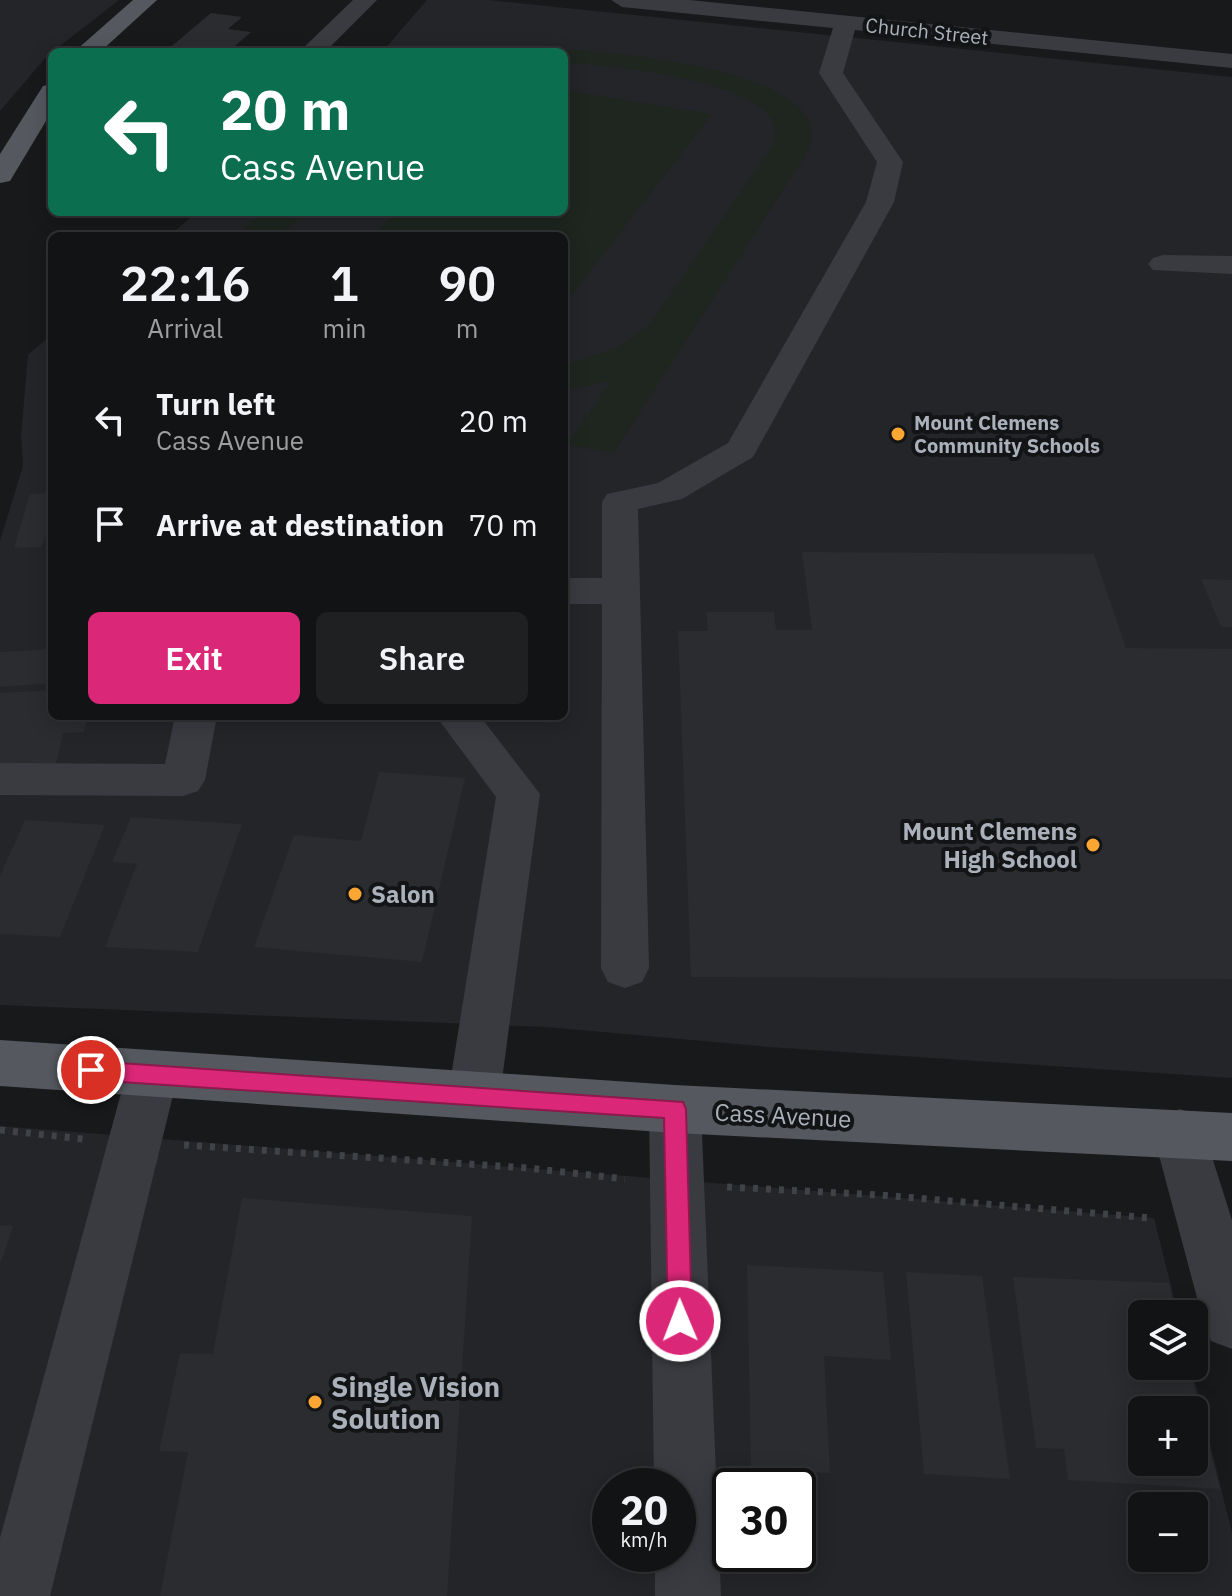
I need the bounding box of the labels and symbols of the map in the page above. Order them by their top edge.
street label: Church Street [864,11,990,51]
place label: Mount Clemens Community Schools [914,409,1100,459]
marker: Mount Clemens Community Schools [889,425,907,443]
place label: Mount Clemens High School [903,815,1077,875]
marker: Mount Clemens High School [1084,836,1102,854]
place label: Salon [371,878,435,910]
marker: Salon [346,885,364,903]
pin [57,1036,125,1104]
street label: Cass Avenue [714,1095,852,1135]
position arrow [638,1279,722,1363]
place label: Single Vision Solution [331,1368,500,1437]
marker: Single Vision Solution [306,1393,324,1411]
speed limit sign: 30 [712,1468,816,1572]

